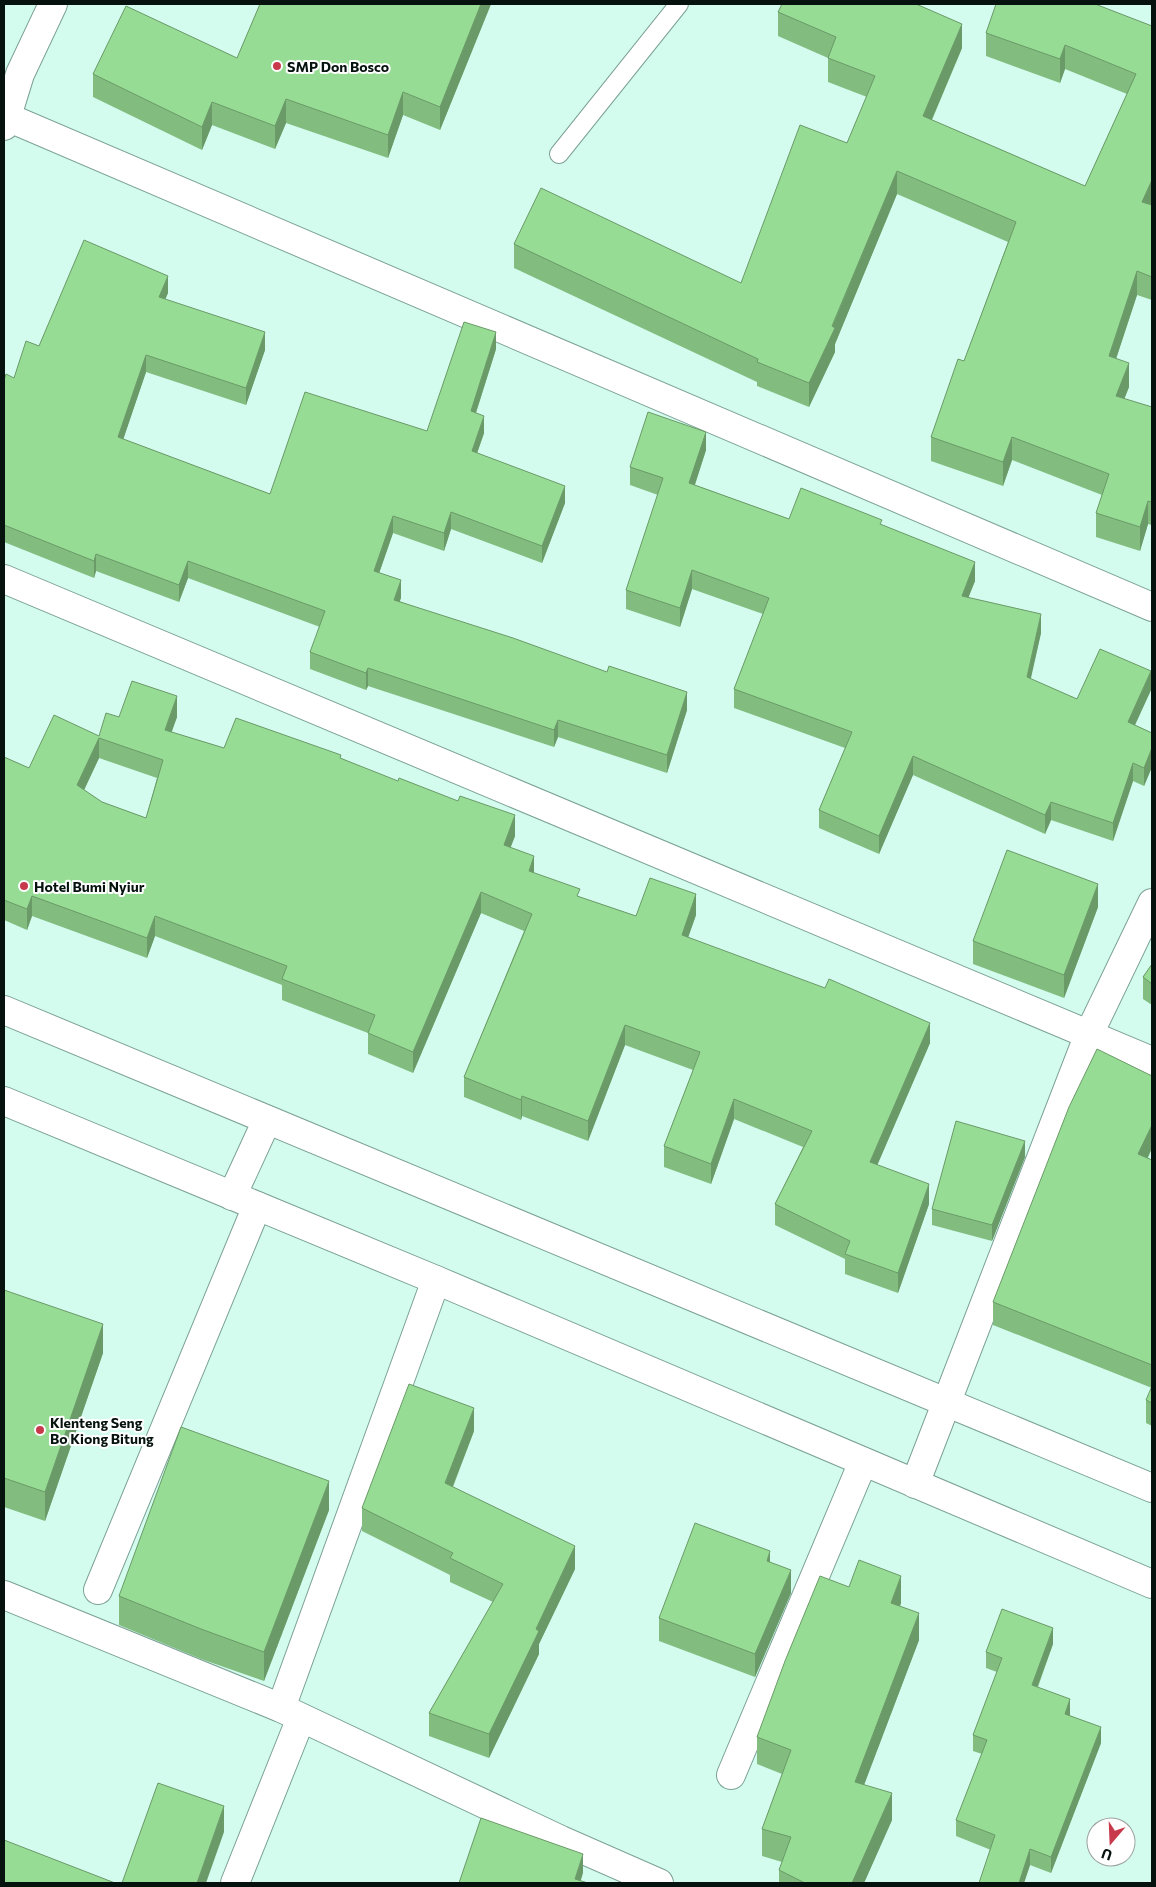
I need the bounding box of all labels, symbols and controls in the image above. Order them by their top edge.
place label: SMP Don Bosco [287,58,389,75]
marker: SMP Don Bosco [271,60,283,72]
place label: Hotel Bumi Nyiur [34,878,145,895]
marker: Hotel Bumi Nyiur [18,880,30,892]
place label: Klenteng Seng Bo Kiong Bitung [50,1414,154,1447]
marker: Klenteng Seng Bo Kiong Bitung [34,1424,46,1436]
north arrow [1086,1817,1136,1867]
text: U [1099,1845,1114,1864]

